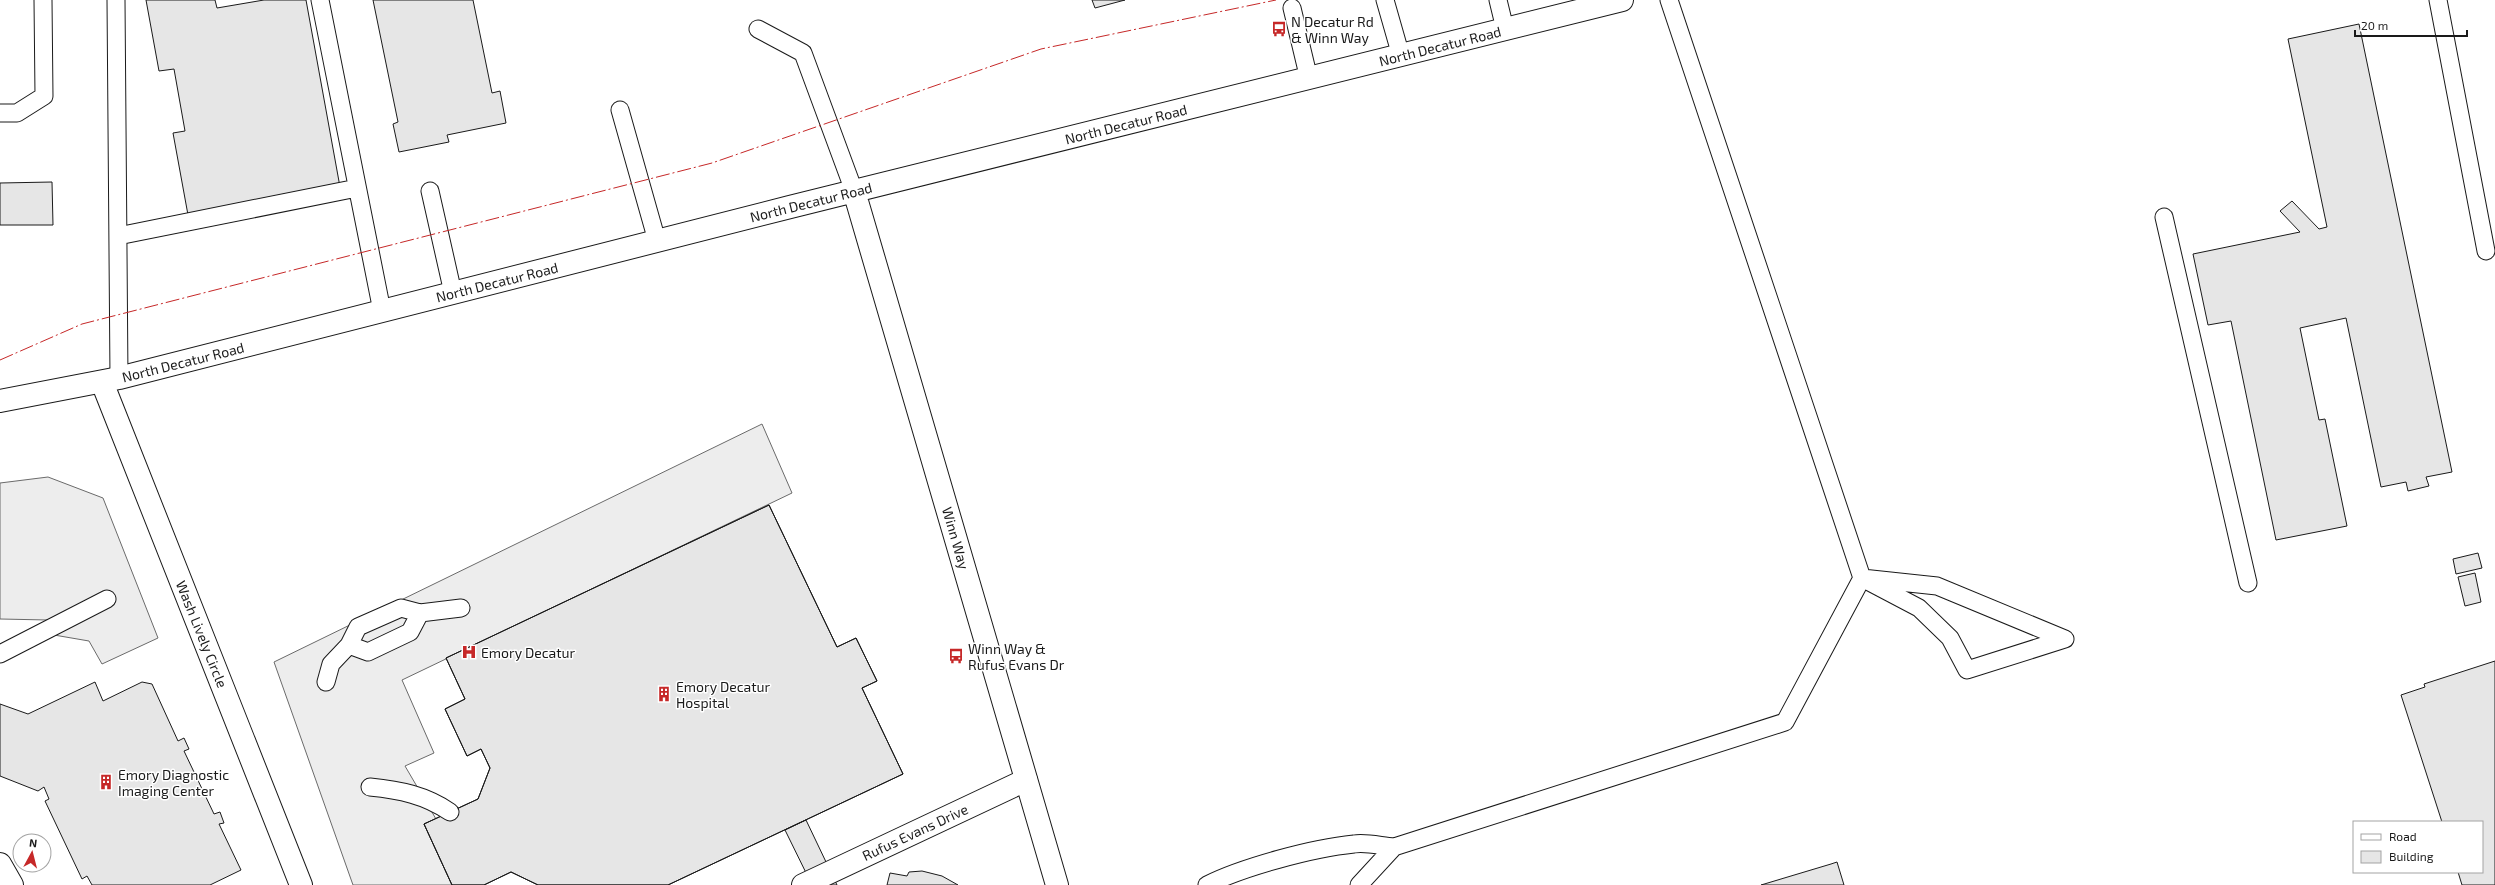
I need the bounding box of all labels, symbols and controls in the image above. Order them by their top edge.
scale bar [2355,12,2467,38]
place label: N Decatur Rd & Winn Way [1291,13,1374,46]
text: 20 m [2361,18,2388,32]
bus stop icon: N Decatur Rd & Winn Way [1270,20,1288,38]
street label: North Decatur Road [1377,23,1503,69]
street label: North Decatur Road [1063,101,1189,147]
street label: North Decatur Road [748,179,874,225]
street label: North Decatur Road [434,259,560,305]
street label: North Decatur Road [120,339,246,385]
street label: Winn Way [939,505,973,572]
street label: Wash Lively Circle [173,578,231,690]
place label: Winn Way & Rufus Evans Dr [968,640,1065,673]
hospital icon: Emory Decatur [460,643,478,661]
place label: Emory Decatur [481,644,576,661]
bus stop icon: Winn Way & Rufus Evans Dr [947,647,965,665]
place label: Emory Decatur Hospital [676,678,771,711]
building icon: Emory Decatur Hospital [655,685,673,703]
place label: Emory Diagnostic Imaging Center [118,766,229,799]
building icon: Emory Diagnostic Imaging Center [97,773,115,791]
street label: Rufus Evans Drive [859,800,971,864]
legend [2353,821,2483,873]
text: Road [2389,829,2417,843]
north arrow [12,833,52,873]
text: N [29,836,38,850]
text: Building [2389,849,2434,863]

